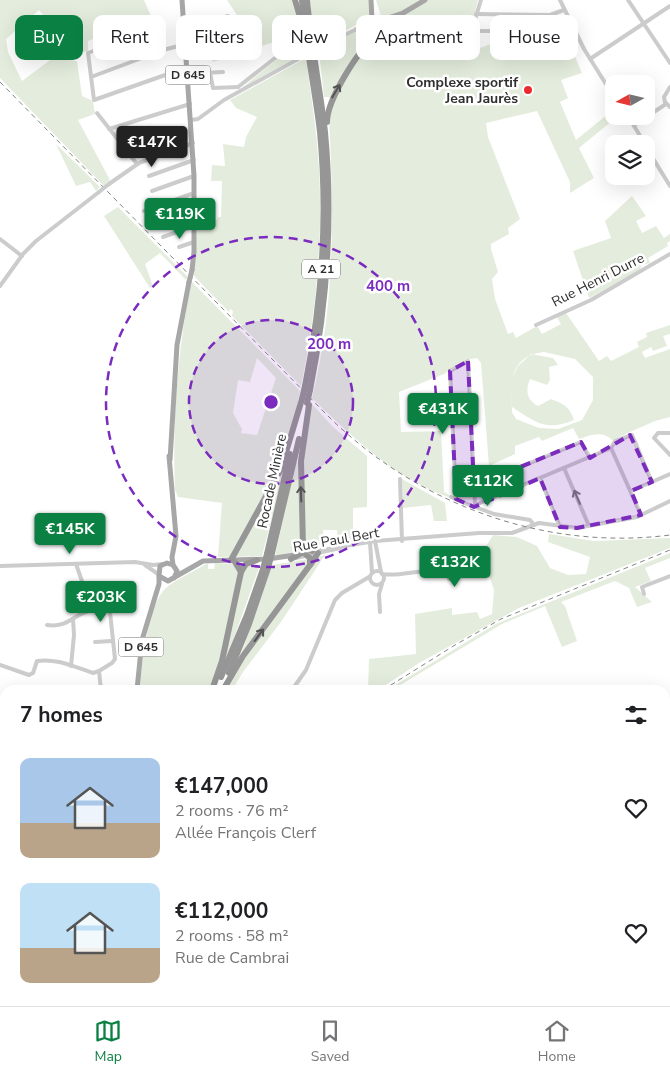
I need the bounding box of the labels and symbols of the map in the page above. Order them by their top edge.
road number: D 645 [166,66,210,84]
place label: Complexe sportif Jean Jaurès [406,73,519,108]
north arrow [605,75,655,125]
marker: Complexe sportif Jean Jaurès [522,84,534,96]
one-way arrow [332,85,342,99]
pin: €147K [117,126,187,168]
pin: €119K [145,198,215,240]
street label: Rue Henri Durre [548,248,648,312]
road number: A 21 [302,260,340,278]
text: 400 m [366,276,410,296]
text: 200 m [307,334,351,354]
pin: €431K [408,392,478,435]
centre of rings [262,393,280,411]
street label: Rocade Minière [253,432,291,530]
pin: €112K [453,464,523,507]
one-way arrow [297,486,306,502]
one-way arrow [571,490,581,505]
pin: €145K [35,512,105,555]
street label: Rue Paul Bert [292,523,381,557]
pin: €132K [420,546,490,588]
pin: €203K [66,580,136,623]
one-way arrow [254,628,264,642]
road number: D 645 [118,638,164,656]

